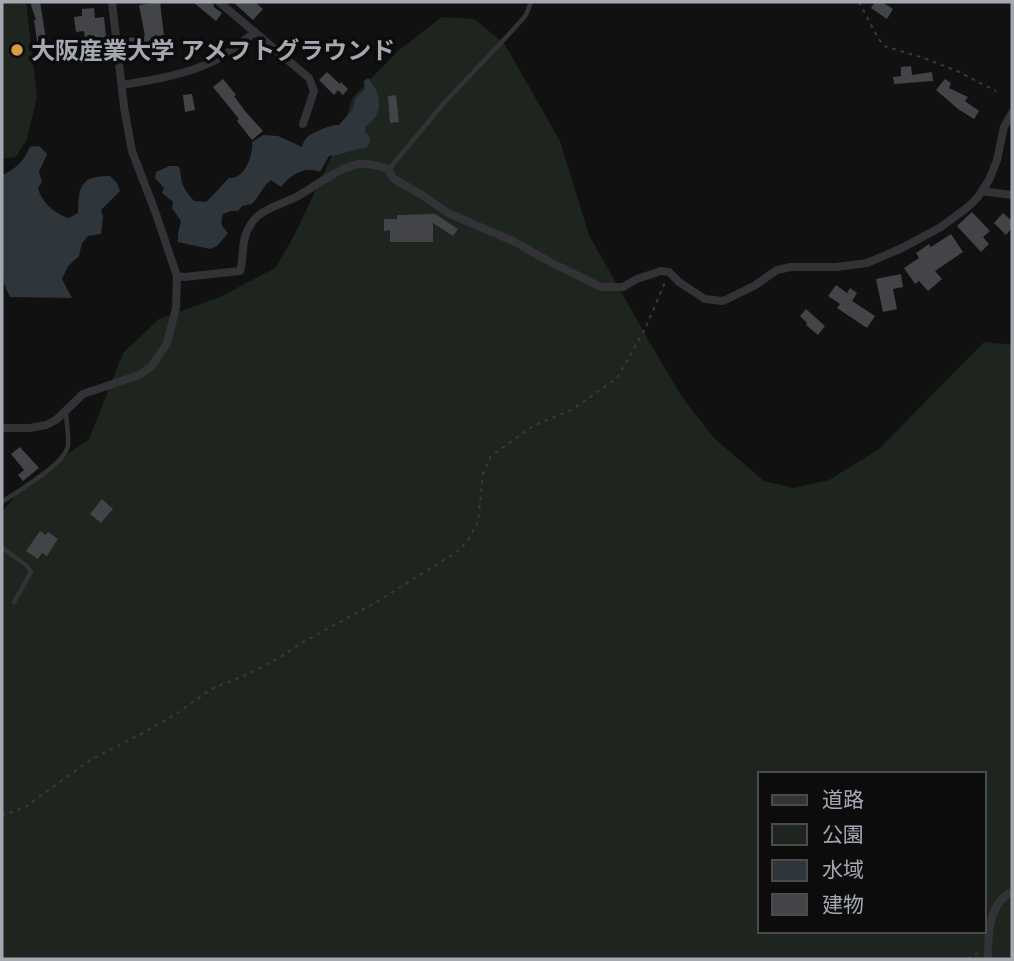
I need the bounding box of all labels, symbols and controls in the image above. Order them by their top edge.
place label: 大阪産業大学 アメフトグラウンド [31,34,395,66]
marker: 大阪産業大学 アメフトグラウンド [9,42,25,58]
legend [758,772,986,933]
text: 道路 [822,785,864,814]
text: 公園 [822,820,864,849]
text: 水域 [822,855,864,884]
text: 建物 [822,890,864,919]

